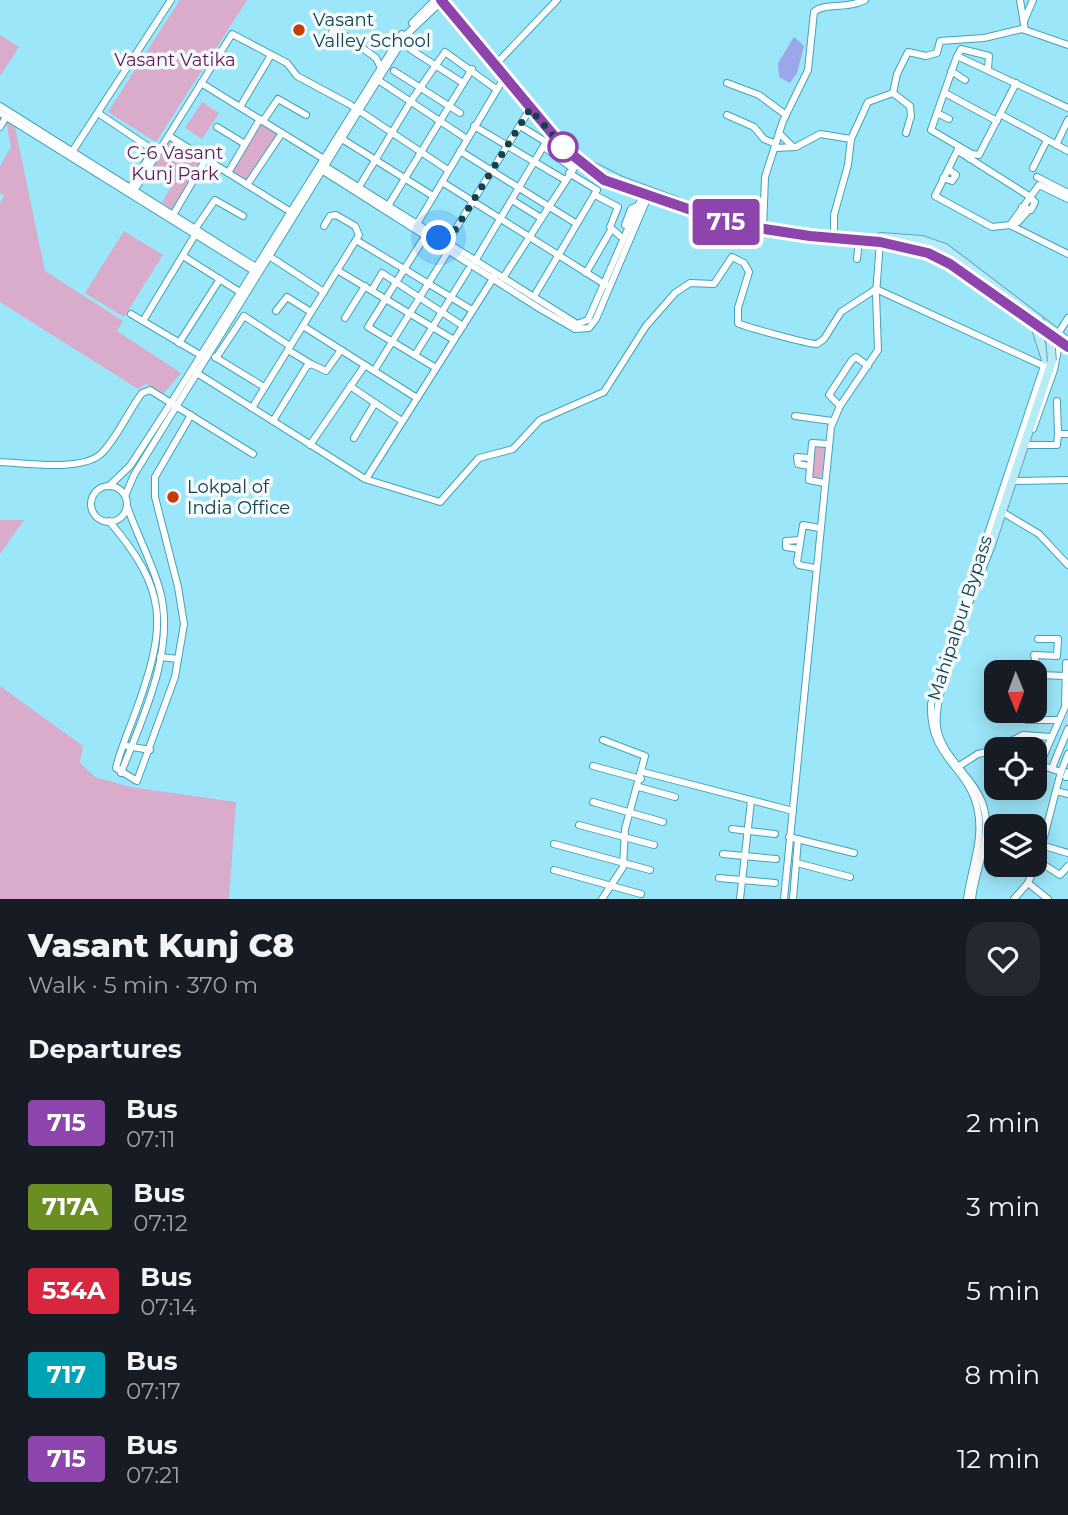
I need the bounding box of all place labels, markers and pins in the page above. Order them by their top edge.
place label: Vasant Valley School [313,9,431,52]
marker: Vasant Valley School [291,22,307,38]
unlabelled marker [548,132,578,162]
place label: Lokpal of India Office [187,476,290,519]
marker: Lokpal of India Office [165,489,181,505]

